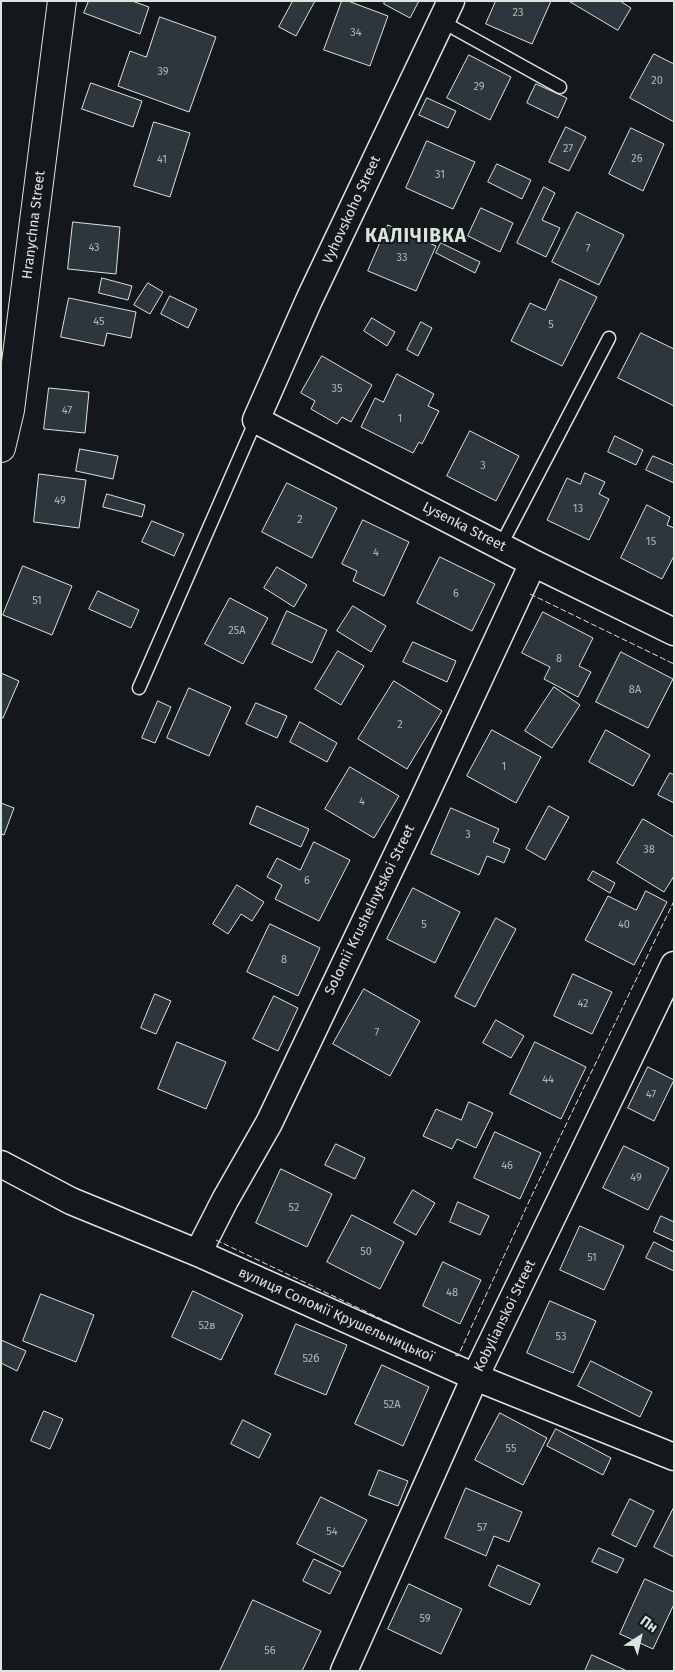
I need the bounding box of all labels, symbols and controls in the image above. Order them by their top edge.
house number: 23 [513,6,523,20]
house number: 34 [350,26,362,40]
house number: 39 [157,65,169,79]
house number: 20 [651,74,663,88]
house number: 29 [473,80,485,94]
house number: 27 [563,142,573,156]
house number: 26 [631,152,643,166]
house number: 41 [157,153,167,167]
street label: Vyhovskoho Street [320,153,384,267]
house number: 31 [435,168,445,182]
street label: Hranychna Street [19,170,49,280]
district label: КАЛІЧІВКА [364,226,468,248]
house number: 43 [88,241,100,255]
house number: 7 [586,242,590,256]
house number: 33 [397,251,407,265]
house number: 45 [93,315,105,329]
house number: 5 [548,318,554,332]
house number: 35 [332,382,342,396]
house number: 47 [62,404,72,418]
house number: 1 [398,412,402,426]
house number: 3 [480,459,486,473]
house number: 49 [54,494,66,508]
street label: Lysenka Street [419,499,509,555]
house number: 13 [573,502,583,516]
house number: 2 [297,513,303,527]
house number: 15 [646,535,656,549]
house number: 4 [373,546,379,560]
house number: 6 [453,587,459,601]
house number: 51 [32,594,42,608]
house number: 25А [228,624,246,638]
house number: 8 [556,652,562,666]
house number: 8А [629,683,641,697]
house number: 2 [397,718,403,732]
house number: 1 [502,760,506,774]
house number: 4 [359,795,365,809]
street label: Solomii Krushelnytskoi Street [321,822,419,998]
house number: 3 [465,828,471,842]
house number: 38 [643,843,655,857]
house number: 6 [304,874,310,888]
house number: 5 [421,918,427,932]
house number: 40 [618,918,630,932]
house number: 8 [281,953,287,967]
house number: 42 [577,997,589,1011]
house number: 7 [375,1026,379,1040]
house number: 44 [542,1073,554,1087]
house number: 47 [646,1088,656,1102]
house number: 46 [501,1159,513,1173]
house number: 49 [630,1171,642,1185]
house number: 52 [289,1201,299,1215]
house number: 50 [360,1245,372,1259]
house number: 51 [587,1251,597,1265]
street label: Kobylianskoi Street [471,1257,539,1375]
street label: вулиця Соломії Крушельницької [236,1264,436,1366]
house number: 48 [446,1286,458,1300]
house number: 52в [198,1319,216,1333]
house number: 53 [556,1330,566,1344]
house number: 52б [302,1352,320,1366]
house number: 52А [383,1398,401,1412]
house number: 55 [506,1442,516,1456]
house number: 57 [477,1521,487,1535]
house number: 54 [326,1525,338,1539]
house number: 59 [419,1612,431,1626]
north arrow [615,1612,665,1662]
text: Пн [637,1612,661,1636]
house number: 56 [264,1644,276,1658]

